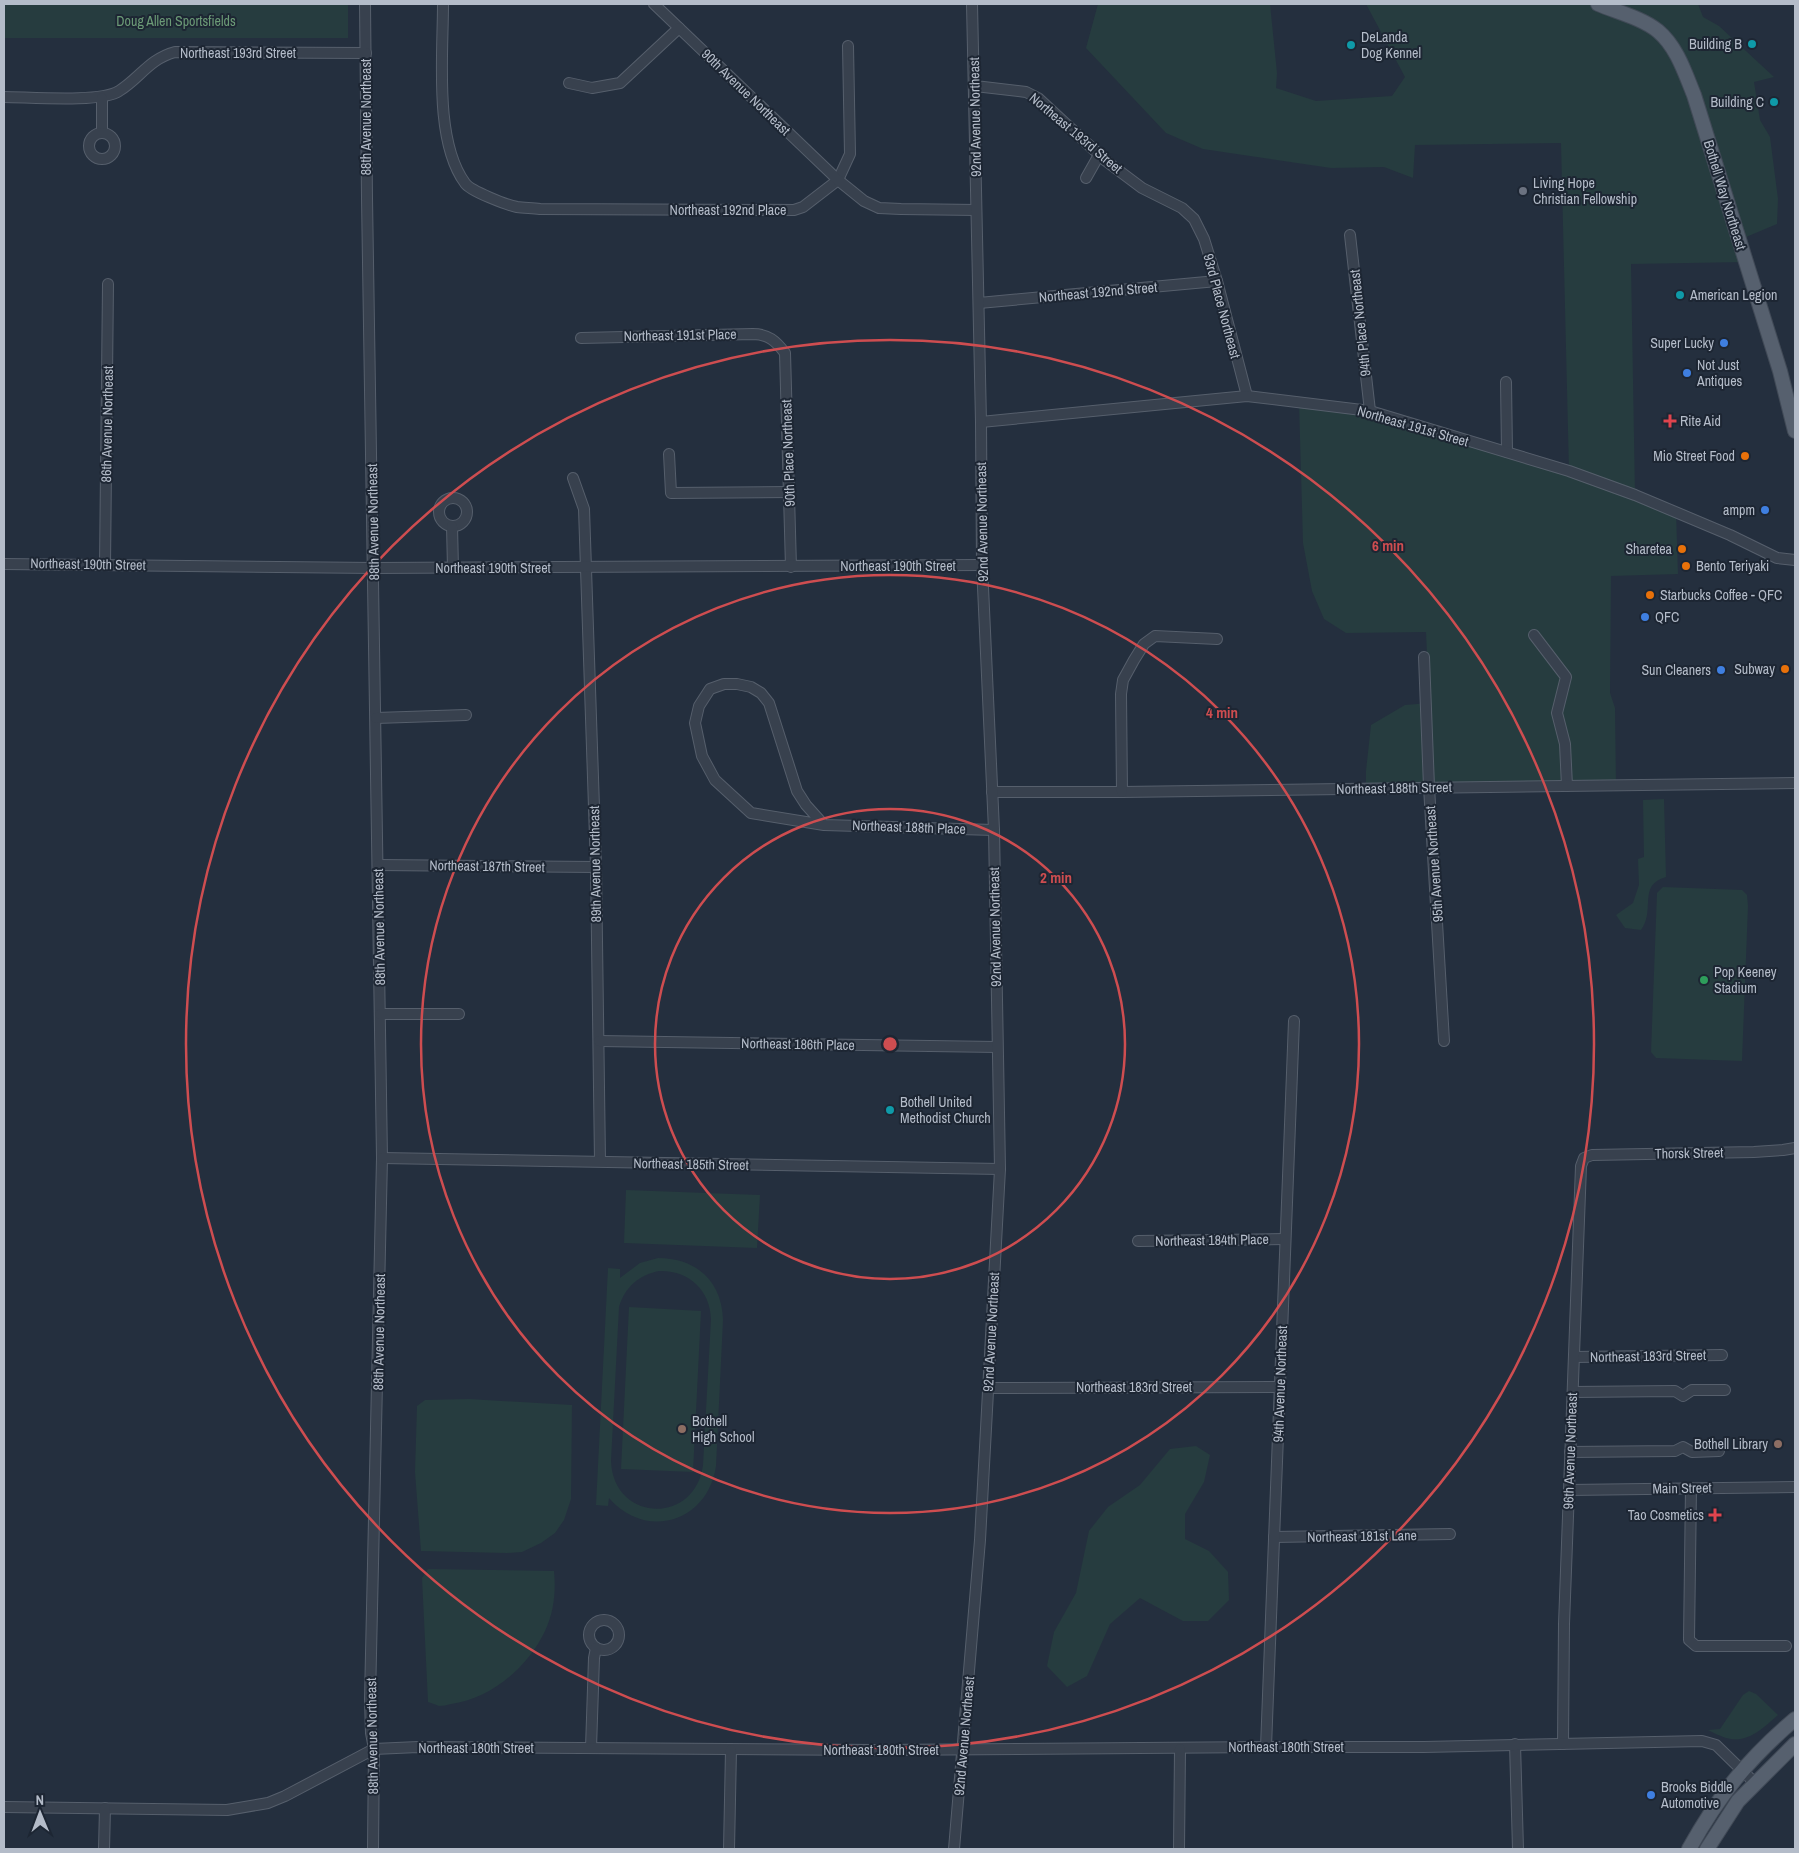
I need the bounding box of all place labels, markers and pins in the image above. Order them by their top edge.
place label: DeLanda Dog Kennel [1361,28,1421,62]
place label: Building B [1689,35,1742,53]
marker: Building B [1746,38,1758,50]
marker: DeLanda Dog Kennel [1345,39,1357,51]
place label: Building C [1710,93,1764,111]
marker: Building C [1768,96,1780,108]
place label: Living Hope Christian Fellowship [1533,174,1637,208]
marker: Living Hope Christian Fellowship [1517,185,1529,197]
place label: American Legion [1689,286,1777,304]
marker: American Legion [1674,289,1686,301]
place label: Super Lucky [1650,334,1714,352]
marker: Super Lucky [1718,337,1730,349]
place label: Not Just Antiques [1696,356,1743,390]
marker: Not Just Antiques [1681,367,1693,379]
place label: Rite Aid [1680,412,1721,430]
marker: Rite Aid [1664,415,1676,427]
place label: Mio Street Food [1653,447,1735,465]
marker: Mio Street Food [1739,450,1751,462]
place label: ampm [1723,501,1755,519]
marker: ampm [1759,504,1771,516]
place label: Sharetea [1625,540,1673,558]
marker: Sharetea [1676,543,1688,555]
place label: Bento Teriyaki [1696,557,1769,575]
marker: Bento Teriyaki [1680,560,1692,572]
place label: Starbucks Coffee - QFC [1660,586,1782,604]
marker: Starbucks Coffee - QFC [1644,589,1656,601]
place label: QFC [1655,608,1679,626]
marker: QFC [1639,611,1651,623]
place label: Subway [1734,660,1775,678]
place label: Sun Cleaners [1641,661,1711,679]
marker: Subway [1779,663,1791,675]
marker: Sun Cleaners [1715,664,1727,676]
place label: Pop Keeney Stadium [1714,963,1777,997]
marker: Pop Keeney Stadium [1698,974,1710,986]
centre of rings [881,1035,899,1053]
place label: Bothell United Methodist Church [900,1093,991,1127]
marker: Bothell United Methodist Church [884,1104,896,1116]
place label: Bothell High School [692,1412,755,1446]
marker: Bothell High School [676,1423,688,1435]
place label: Bothell Library [1694,1435,1768,1453]
marker: Bothell Library [1772,1438,1784,1450]
place label: Tao Cosmetics [1628,1506,1704,1524]
marker: Tao Cosmetics [1708,1508,1722,1522]
place label: Brooks Biddle Automotive [1660,1778,1732,1812]
marker: Brooks Biddle Automotive [1645,1789,1657,1801]

